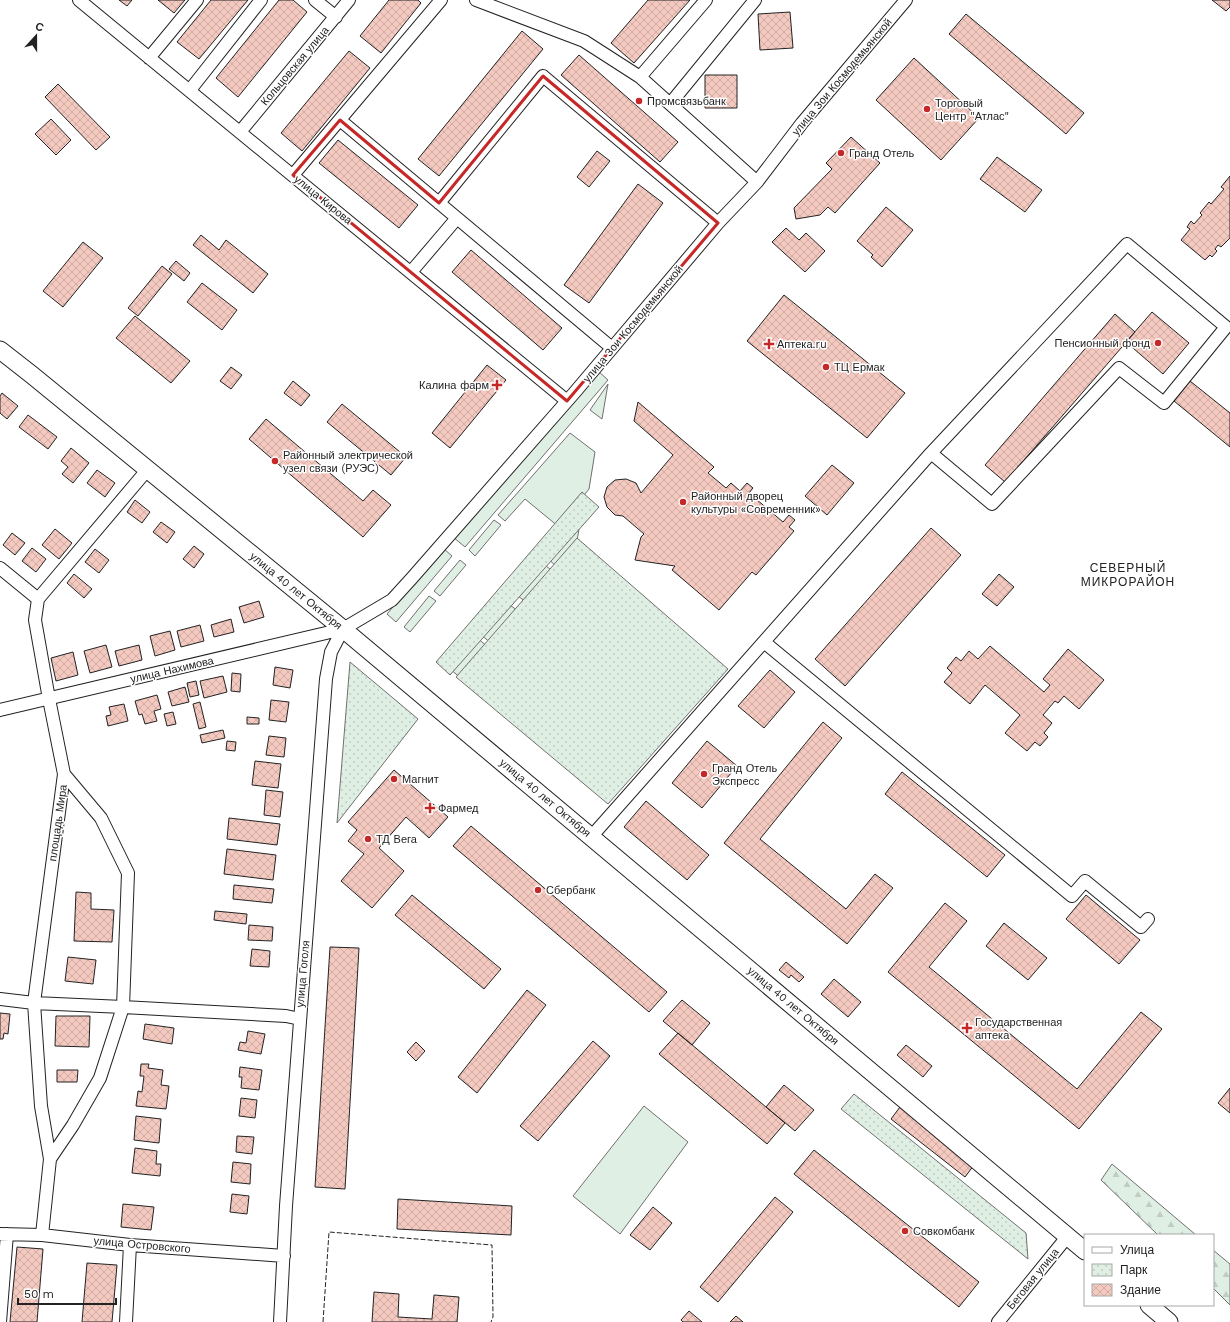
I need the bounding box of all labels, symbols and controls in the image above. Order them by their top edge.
north arrow [16,16,56,56]
street label: улица Зои Космодемьянской [789,16,895,138]
text: С [33,20,45,35]
street label: Кольцовская улица [258,23,332,108]
place label: Промсвязьбанк [647,95,726,108]
marker: Промсвязьбанк [634,96,644,106]
place label: Торговый Центр "Атлас" [935,97,1009,123]
marker: Торговый Центр "Атлас" [922,104,932,114]
place label: Гранд Отель [849,147,914,160]
marker: Гранд Отель [836,148,846,158]
street label: улица Кирова [291,173,355,228]
street label: улица Зои Космодемьянской [580,263,686,385]
place label: Пенсионный фонд [1055,337,1151,350]
place label: Аптека.ru [777,338,827,351]
marker: Пенсионный фонд [1153,338,1163,348]
marker: Аптека.ru [764,339,774,349]
place label: ТЦ Ермак [834,361,885,374]
marker: ТЦ Ермак [821,362,831,372]
place label: Калина фарм [419,379,489,392]
marker: Калина фарм [492,380,502,390]
place label: Районный электрической узел связи (РУЭС) [283,449,413,475]
marker: Районный электрической узел связи (РУЭС) [270,456,280,466]
place label: Районный дворец культуры «Современник» [691,490,821,516]
marker: Районный дворец культуры «Современник» [678,497,688,507]
street label: улица 40 лет Октября [247,550,345,632]
district label: СЕВЕРНЫЙ МИКРОРАЙОН [1081,560,1175,589]
street label: улица Нахимова [129,654,216,686]
street label: улица 40 лет Октября [497,756,593,840]
place label: Гранд Отель Экспресс [712,762,777,788]
marker: Гранд Отель Экспресс [699,769,709,779]
place label: Магнит [402,773,439,786]
marker: Магнит [389,774,399,784]
street label: площадь Мира [46,783,70,862]
place label: Фармед [438,802,479,815]
marker: Фармед [425,803,435,813]
place label: ТД Вега [376,833,418,846]
marker: ТД Вега [363,834,373,844]
place label: Сбербанк [546,884,596,897]
marker: Сбербанк [533,885,543,895]
street label: улица Гоголя [294,940,312,1008]
street label: улица 40 лет Октября [745,964,841,1048]
place label: Государственная аптека [975,1016,1062,1042]
marker: Государственная аптека [962,1023,972,1033]
place label: Совкомбанк [913,1225,975,1238]
marker: Совкомбанк [900,1226,910,1236]
street label: улица Островского [93,1234,191,1256]
legend [1084,1234,1214,1306]
text: Улица [1120,1243,1154,1257]
street label: Беговая улица [1004,1245,1062,1312]
text: Парк [1120,1263,1148,1277]
scale bar [18,1280,116,1306]
text: Здание [1120,1283,1161,1297]
text: 50 m [24,1287,54,1301]

